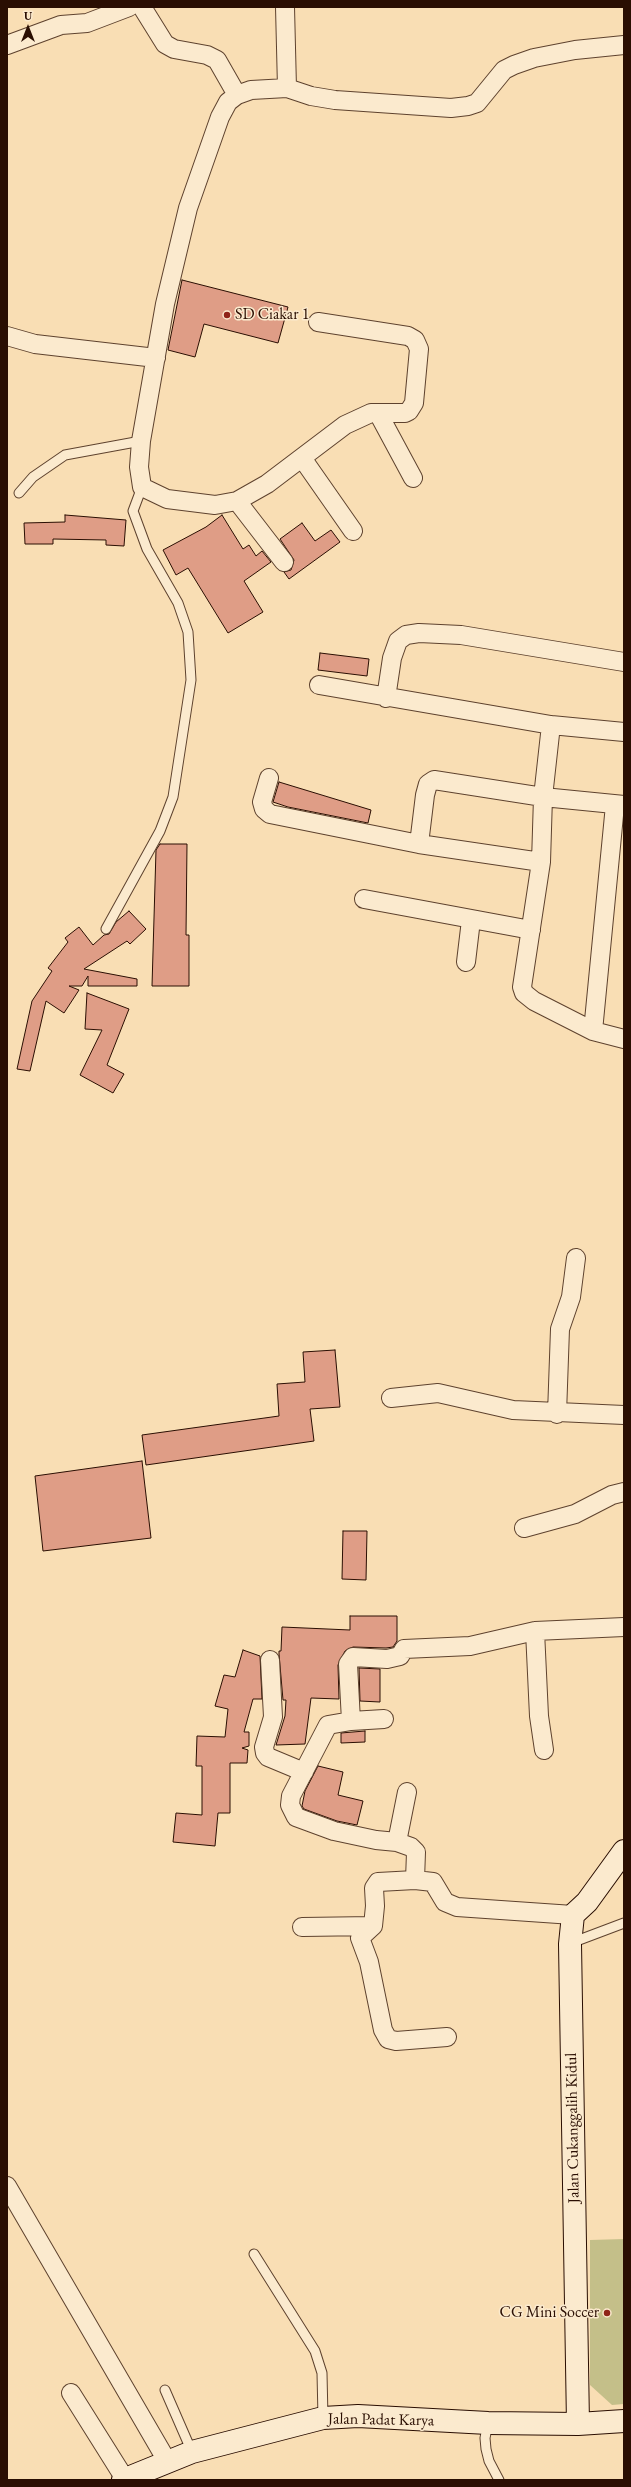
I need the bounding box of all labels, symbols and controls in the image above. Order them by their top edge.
north arrow [8,8,48,48]
text: U [24,9,32,23]
place label: SD Ciakar 1 [235,305,309,325]
marker: SD Ciakar 1 [222,310,232,320]
street label: Jalan Cukanggalih Kidul [562,2053,584,2203]
place label: CG Mini Soccer [500,2303,599,2323]
marker: CG Mini Soccer [602,2308,612,2318]
street label: Jalan Padat Karya [328,2409,434,2431]

